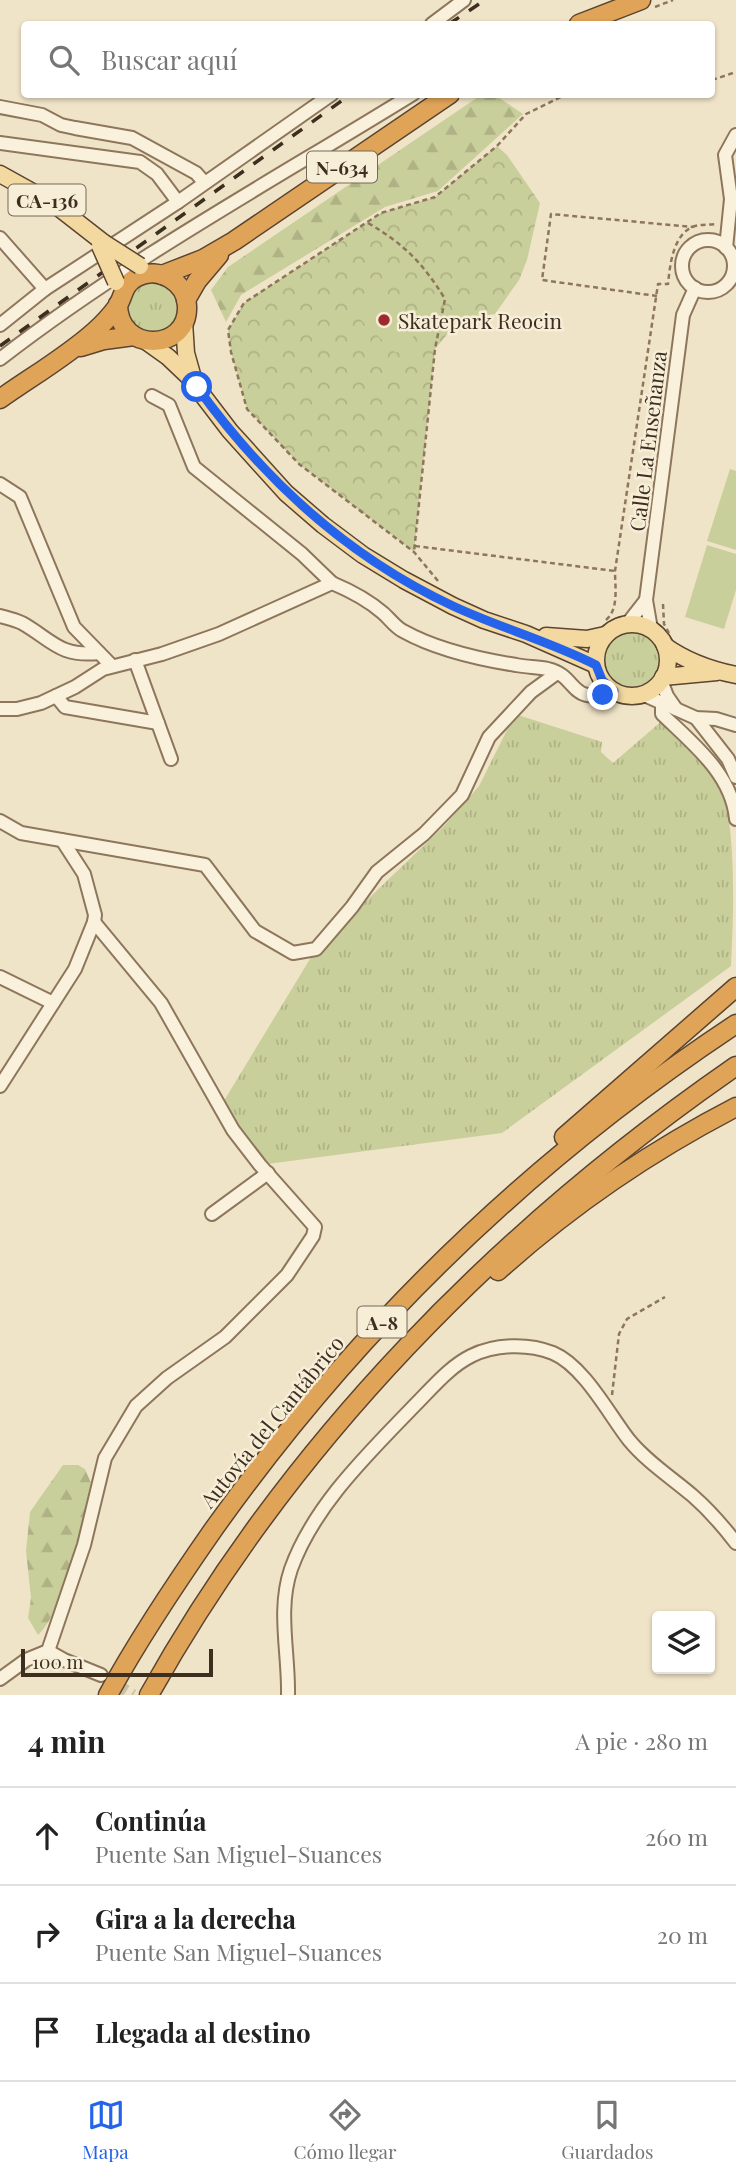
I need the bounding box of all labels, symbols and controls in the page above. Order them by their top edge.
search box [21,21,715,98]
icon: search [45,41,83,79]
text: Buscar aquí [101,42,237,77]
road number: N-634 [307,152,377,182]
road number: CA-136 [8,184,86,216]
place label: Skatepark Reocin [398,306,562,334]
marker: Skatepark Reocin [376,312,392,328]
street label: Calle La Enseñanza [622,349,672,533]
route start [181,371,212,402]
route end [587,679,618,710]
road number: A-8 [358,1306,406,1338]
street label: Autovía del Cantábrico [192,1329,349,1514]
map controls [652,1611,715,1674]
button: layers [652,1611,715,1674]
scale bar [21,1646,214,1678]
text: 100 m [32,1648,83,1674]
text: 4 min [28,1721,106,1761]
text: A pie · 280 m [576,1725,708,1756]
text: Continúa [95,1803,207,1838]
icon: ahead [28,1817,66,1855]
text: 260 m [645,1821,708,1852]
text: Puente San Miguel-Suances [95,1838,382,1869]
text: Gira a la derecha [95,1901,296,1936]
icon: right [28,1915,66,1953]
text: 20 m [657,1919,708,1950]
text: Puente San Miguel-Suances [95,1936,382,1967]
icon: arrive [28,2013,66,2051]
text: Llegada al destino [95,2015,311,2050]
tab: Mapa [82,2096,129,2164]
tab: Cómo llegar [294,2096,397,2164]
tab: Guardados [561,2096,654,2164]

